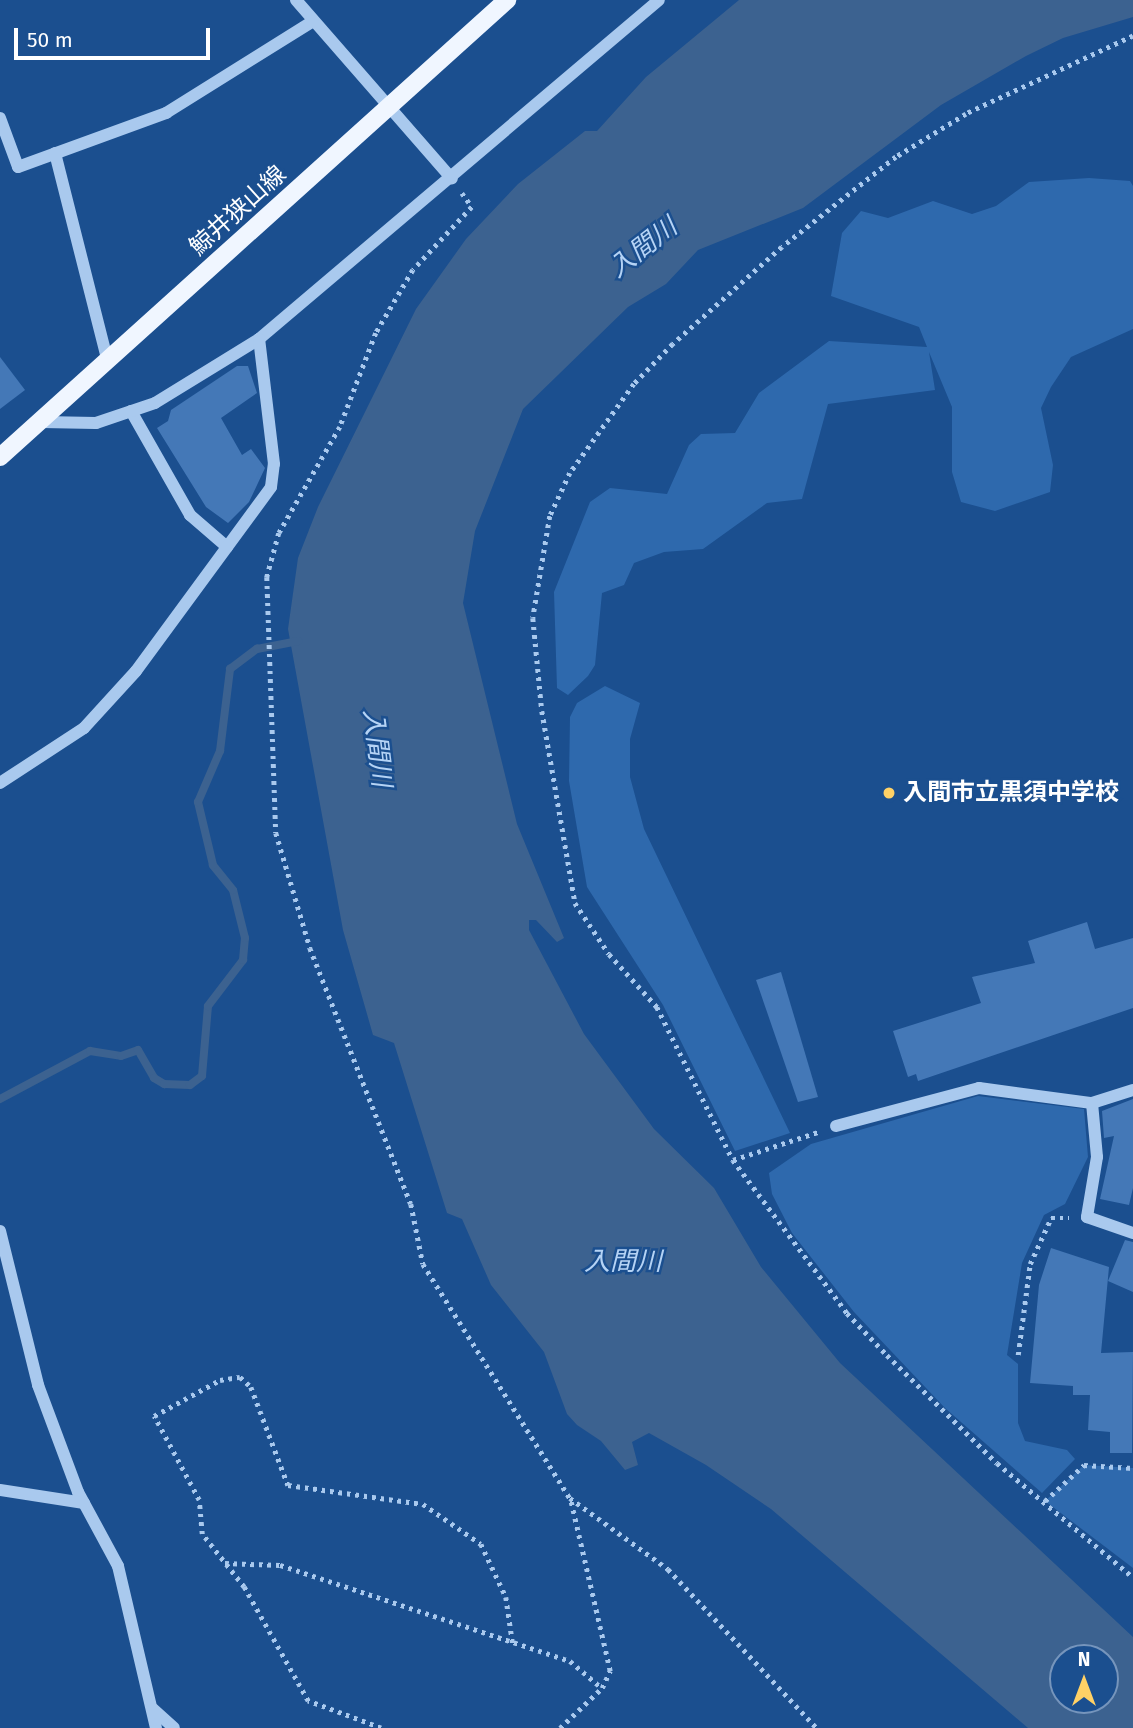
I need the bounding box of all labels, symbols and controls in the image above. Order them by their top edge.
scale bar [18,14,214,58]
text: 50 m [27,27,73,53]
street label: 鯨井狭山線 [184,160,292,262]
water label: 入間川 [603,212,683,284]
water label: 入間川 [357,707,397,789]
place label: 入間市立黒須中学校 [903,779,1119,807]
marker: 入間市立黒須中学校 [881,785,897,801]
water label: 入間川 [584,1246,662,1278]
north arrow [1049,1644,1119,1714]
text: N [1078,1648,1090,1671]

